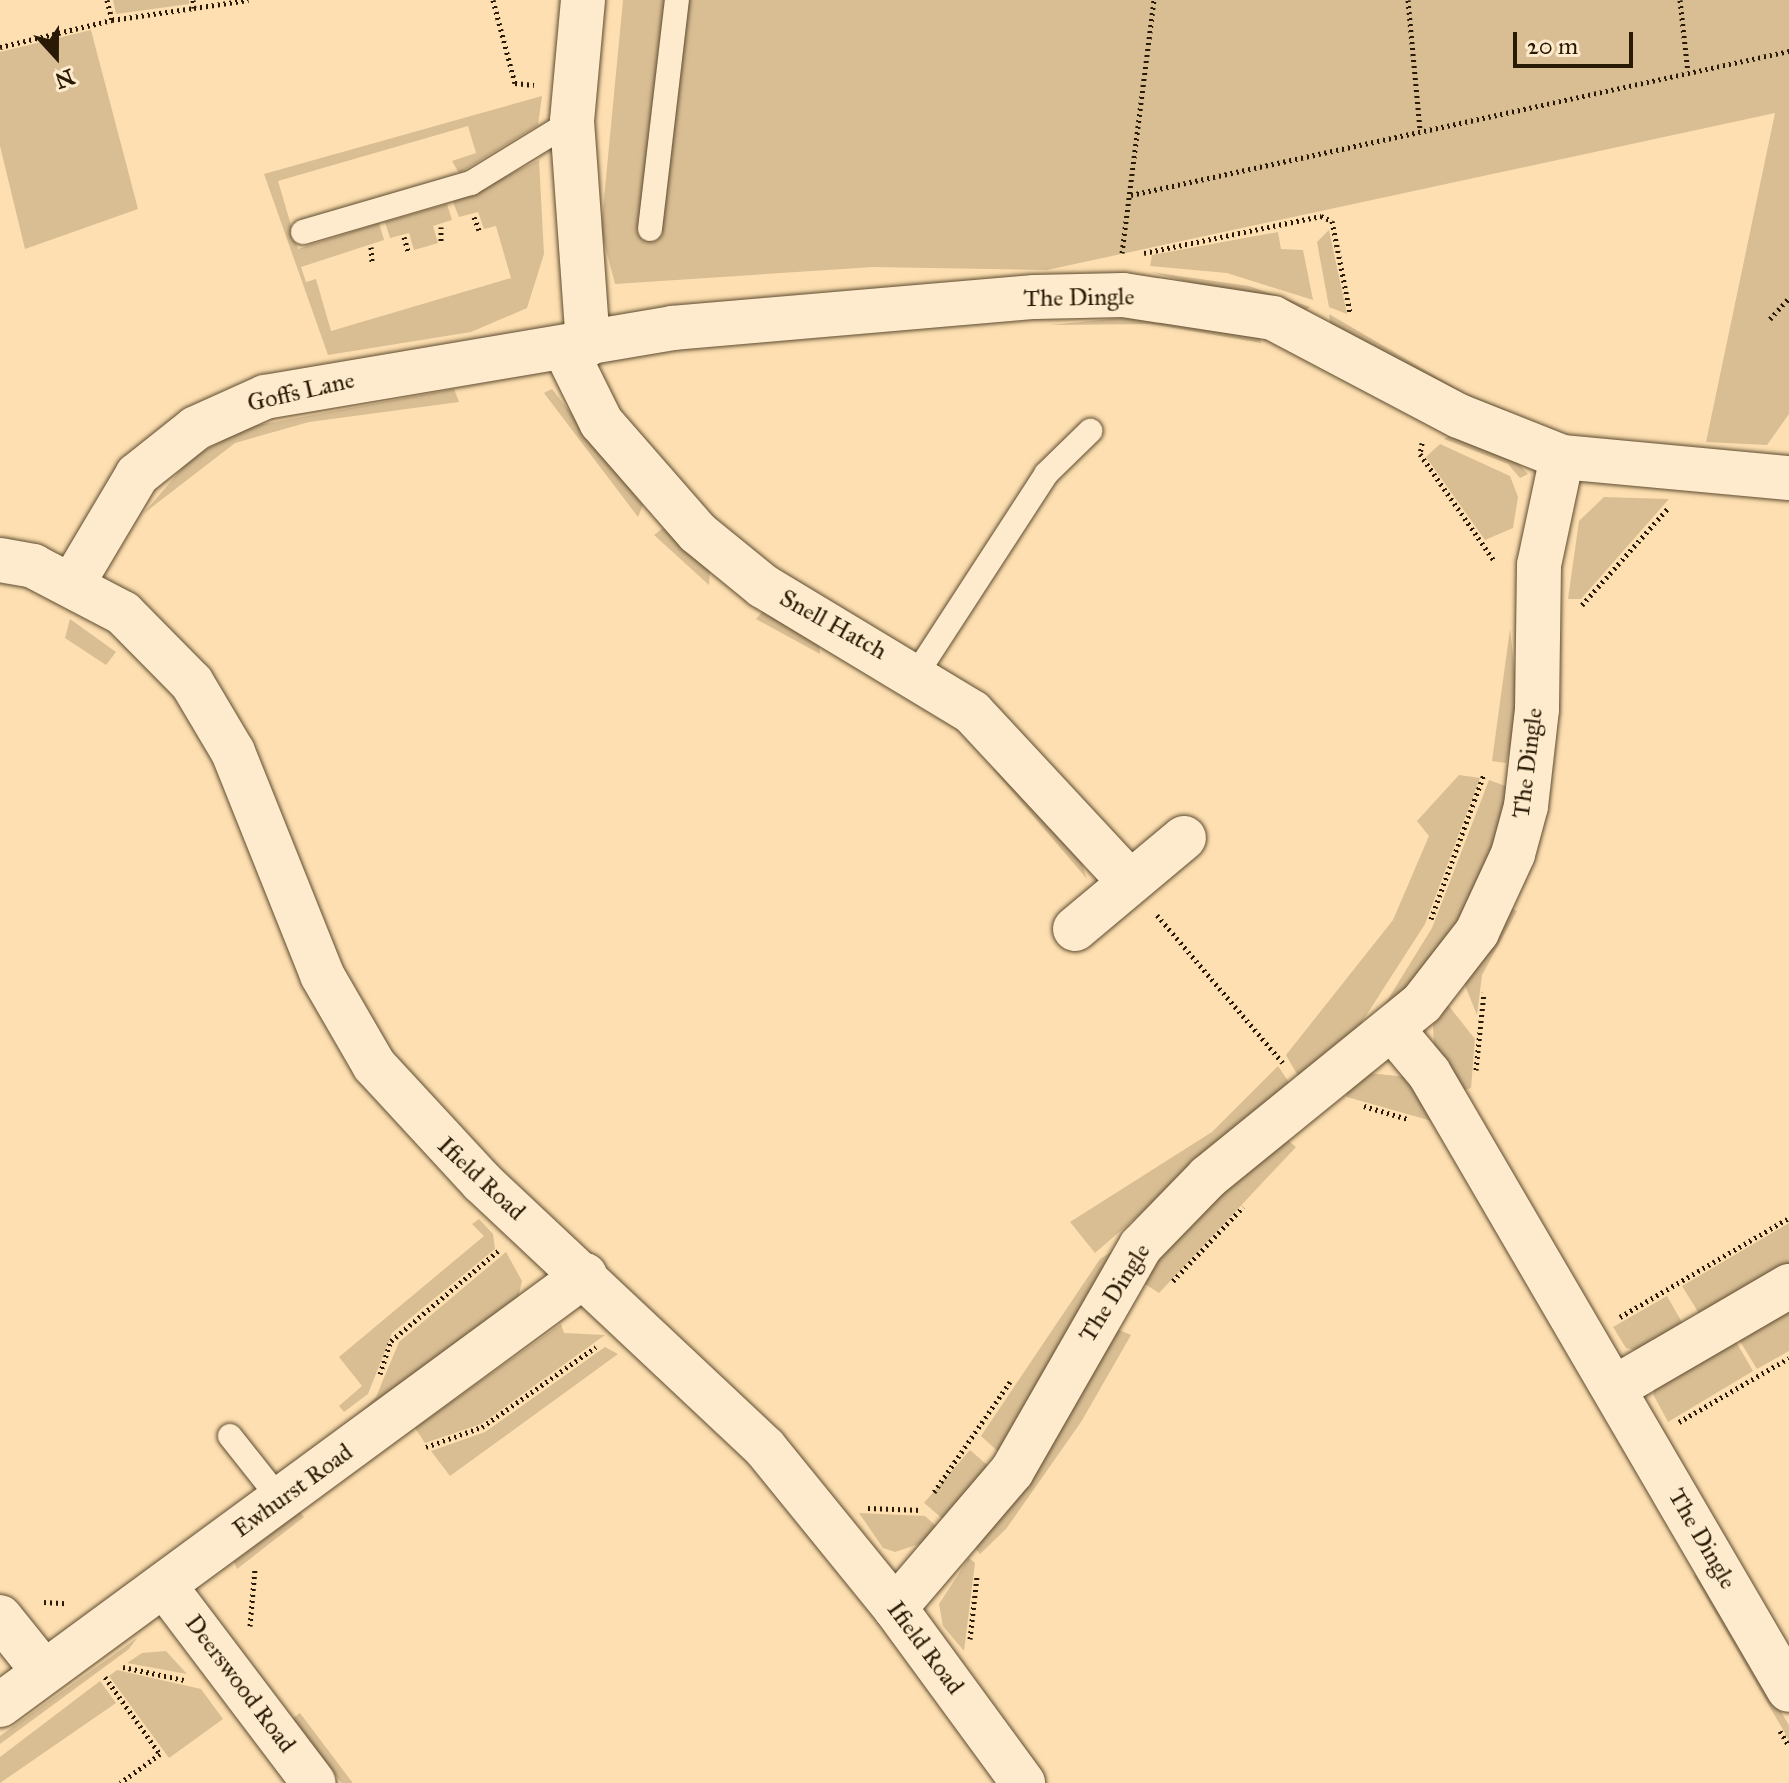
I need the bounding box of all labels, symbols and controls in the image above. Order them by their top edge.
north arrow [16,16,96,96]
scale bar [1517,16,1637,66]
text: 20 m [1527,31,1578,61]
text: N [51,63,78,95]
street label: The Dingle [1023,283,1135,313]
street label: Goffs Lane [245,366,357,418]
street label: Snell Hatch [775,584,891,666]
street label: The Dingle [1507,706,1549,820]
street label: Ifield Road [431,1131,531,1227]
street label: The Dingle [1073,1238,1157,1348]
street label: Ewhurst Road [228,1438,358,1544]
street label: The Dingle [1662,1484,1742,1594]
street label: Ifield Road [881,1596,969,1700]
street label: Deerswood Road [179,1609,301,1759]

